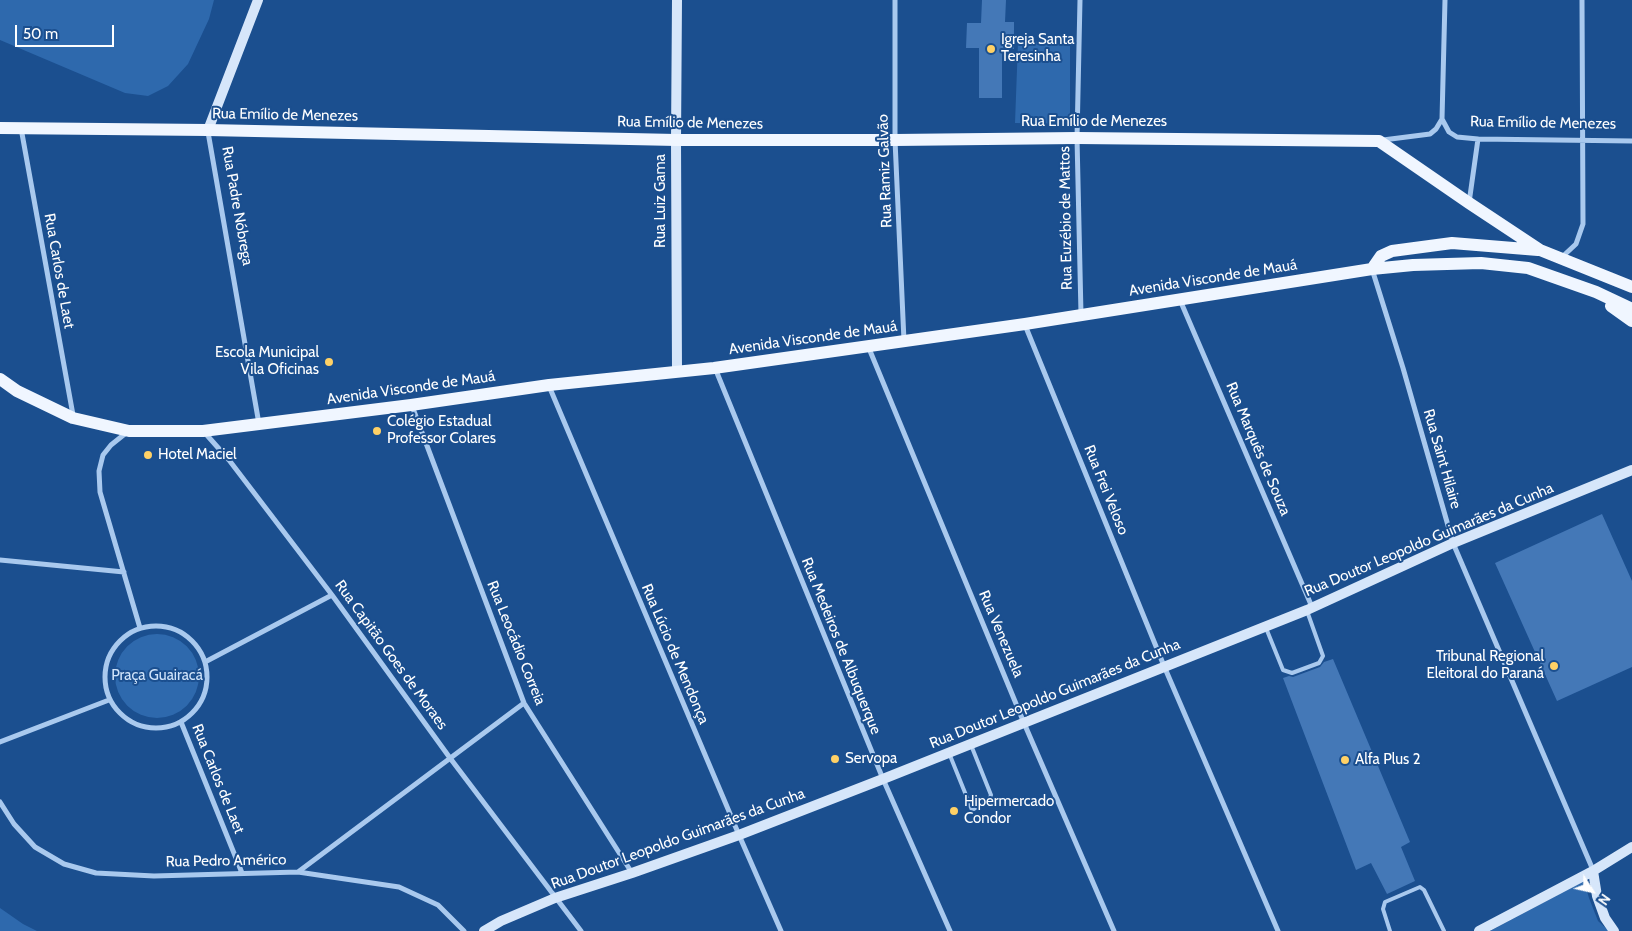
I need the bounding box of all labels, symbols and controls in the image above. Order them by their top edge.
scale bar [18,15,116,47]
text: 50 m [23,25,58,43]
place label: Igreja Santa Teresinha [1001,31,1075,66]
marker: Igreja Santa Teresinha [985,43,997,55]
street label: Rua Emílio de Menezes [212,105,358,125]
street label: Rua Emílio de Menezes [617,113,763,133]
street label: Rua Emílio de Menezes [1021,113,1167,131]
street label: Rua Emílio de Menezes [1470,113,1616,133]
street label: Rua Ramiz Galvão [874,114,896,228]
street label: Rua Padre Nóbrega [218,145,256,267]
street label: Rua Euzébio de Mattos [1056,146,1076,290]
street label: Rua Luiz Gama [652,154,670,248]
street label: Rua Carlos de Laet [40,212,78,330]
street label: Avenida Visconde de Mauá [1128,256,1298,300]
street label: Avenida Visconde de Mauá [728,317,898,359]
place label: Escola Municipal Vila Oficinas [215,344,319,379]
marker: Escola Municipal Vila Oficinas [323,356,335,368]
street label: Avenida Visconde de Mauá [326,367,496,409]
street label: Rua Marquês de Souza [1222,380,1294,518]
street label: Rua Saint Hilaire [1419,407,1465,511]
place label: Colégio Estadual Professor Colares [387,413,496,448]
marker: Colégio Estadual Professor Colares [371,425,383,437]
street label: Rua Frei Veloso [1080,442,1132,538]
place label: Hotel Maciel [158,446,237,464]
marker: Hotel Maciel [142,449,154,461]
street label: Rua Doutor Leopoldo Guimarães da Cunha [1302,479,1556,601]
street label: Rua Medeiros de Albuquerque [797,555,885,737]
street label: Rua Capitão Goes de Moraes [331,577,451,733]
street label: Rua Leocádio Correia [483,578,549,708]
street label: Rua Lúcio de Mendonça [637,581,713,727]
street label: Rua Venezuela [975,588,1027,680]
street label: Rua Doutor Leopoldo Guimarães da Cunha [927,635,1183,753]
place label: Tribunal Regional Eleitoral do Paraná [1426,648,1544,683]
marker: Tribunal Regional Eleitoral do Paraná [1548,660,1560,672]
park label: Praça Guairacá [111,667,203,685]
street label: Rua Carlos de Laet [188,722,248,836]
place label: Servopa [845,750,897,768]
place label: Alfa Plus 2 [1355,751,1420,769]
marker: Servopa [829,753,841,765]
marker: Alfa Plus 2 [1339,754,1351,766]
street label: Rua Doutor Leopoldo Guimarães da Cunha [549,785,807,893]
place label: Hipermercado Condor [964,793,1054,828]
marker: Hipermercado Condor [948,805,960,817]
street label: Rua Pedro Américo [165,851,287,871]
north arrow [1567,866,1617,916]
text: N [1594,890,1615,909]

